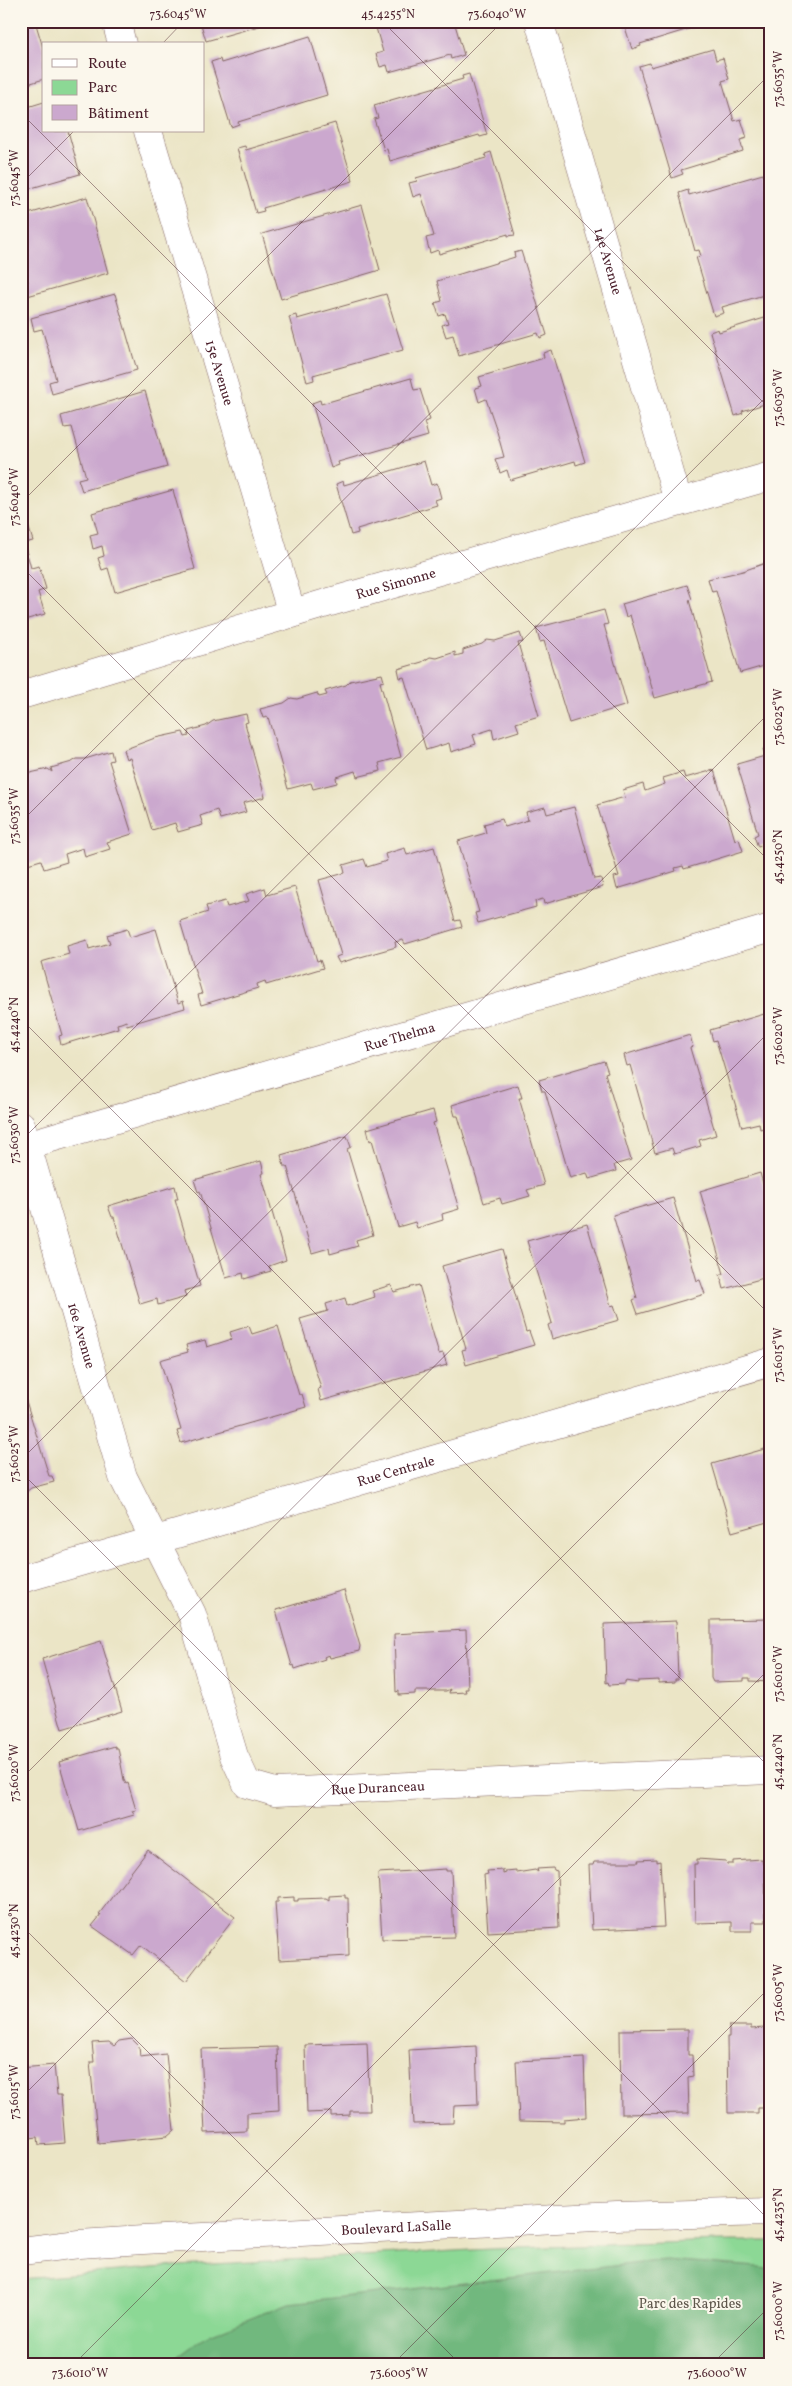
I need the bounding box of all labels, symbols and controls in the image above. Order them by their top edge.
text: 73.6045°W [149,7,207,23]
text: 45.4255°N [361,7,415,23]
text: 73.6040°W [468,7,526,23]
legend [42,42,205,132]
text: 73.6035°W [771,51,787,107]
text: Route [88,54,127,75]
text: Parc [88,78,117,99]
text: Bâtiment [88,104,149,125]
text: 73.6045°W [7,149,23,207]
street label: 14e Avenue [588,226,626,298]
street label: 15e Avenue [200,338,237,408]
text: 73.6030°W [771,369,787,427]
text: 73.6040°W [7,468,23,526]
street label: Rue Simonne [354,564,439,605]
text: 73.6025°W [771,688,787,746]
text: 73.6035°W [7,788,23,844]
text: 45.4250°N [771,829,787,884]
text: 45.4240°N [7,997,23,1053]
text: 73.6020°W [771,1007,787,1065]
street label: Rue Thelma [362,1018,438,1057]
text: 73.6030°W [7,1106,23,1164]
street label: 16e Avenue [62,1301,99,1371]
text: 73.6015°W [771,1327,787,1383]
text: 73.6025°W [7,1425,23,1483]
street label: Rue Centrale [355,1452,437,1492]
text: 73.6010°W [771,1646,787,1702]
text: 45.4240°N [771,1734,787,1790]
text: 73.6020°W [7,1744,23,1802]
street label: Rue Duranceau [331,1777,426,1801]
text: 45.4230°N [7,1903,23,1958]
text: 73.6005°W [771,1964,787,2022]
text: 73.6015°W [7,2064,23,2120]
text: 45.4235°N [771,2188,787,2242]
street label: Boulevard LaSalle [341,2216,452,2241]
text: 73.6000°W [771,2281,787,2341]
park label: Parc des Rapides [639,2295,741,2314]
text: 73.6010°W [52,2366,108,2382]
text: 73.6005°W [370,2366,428,2382]
text: 73.6000°W [687,2366,747,2382]

